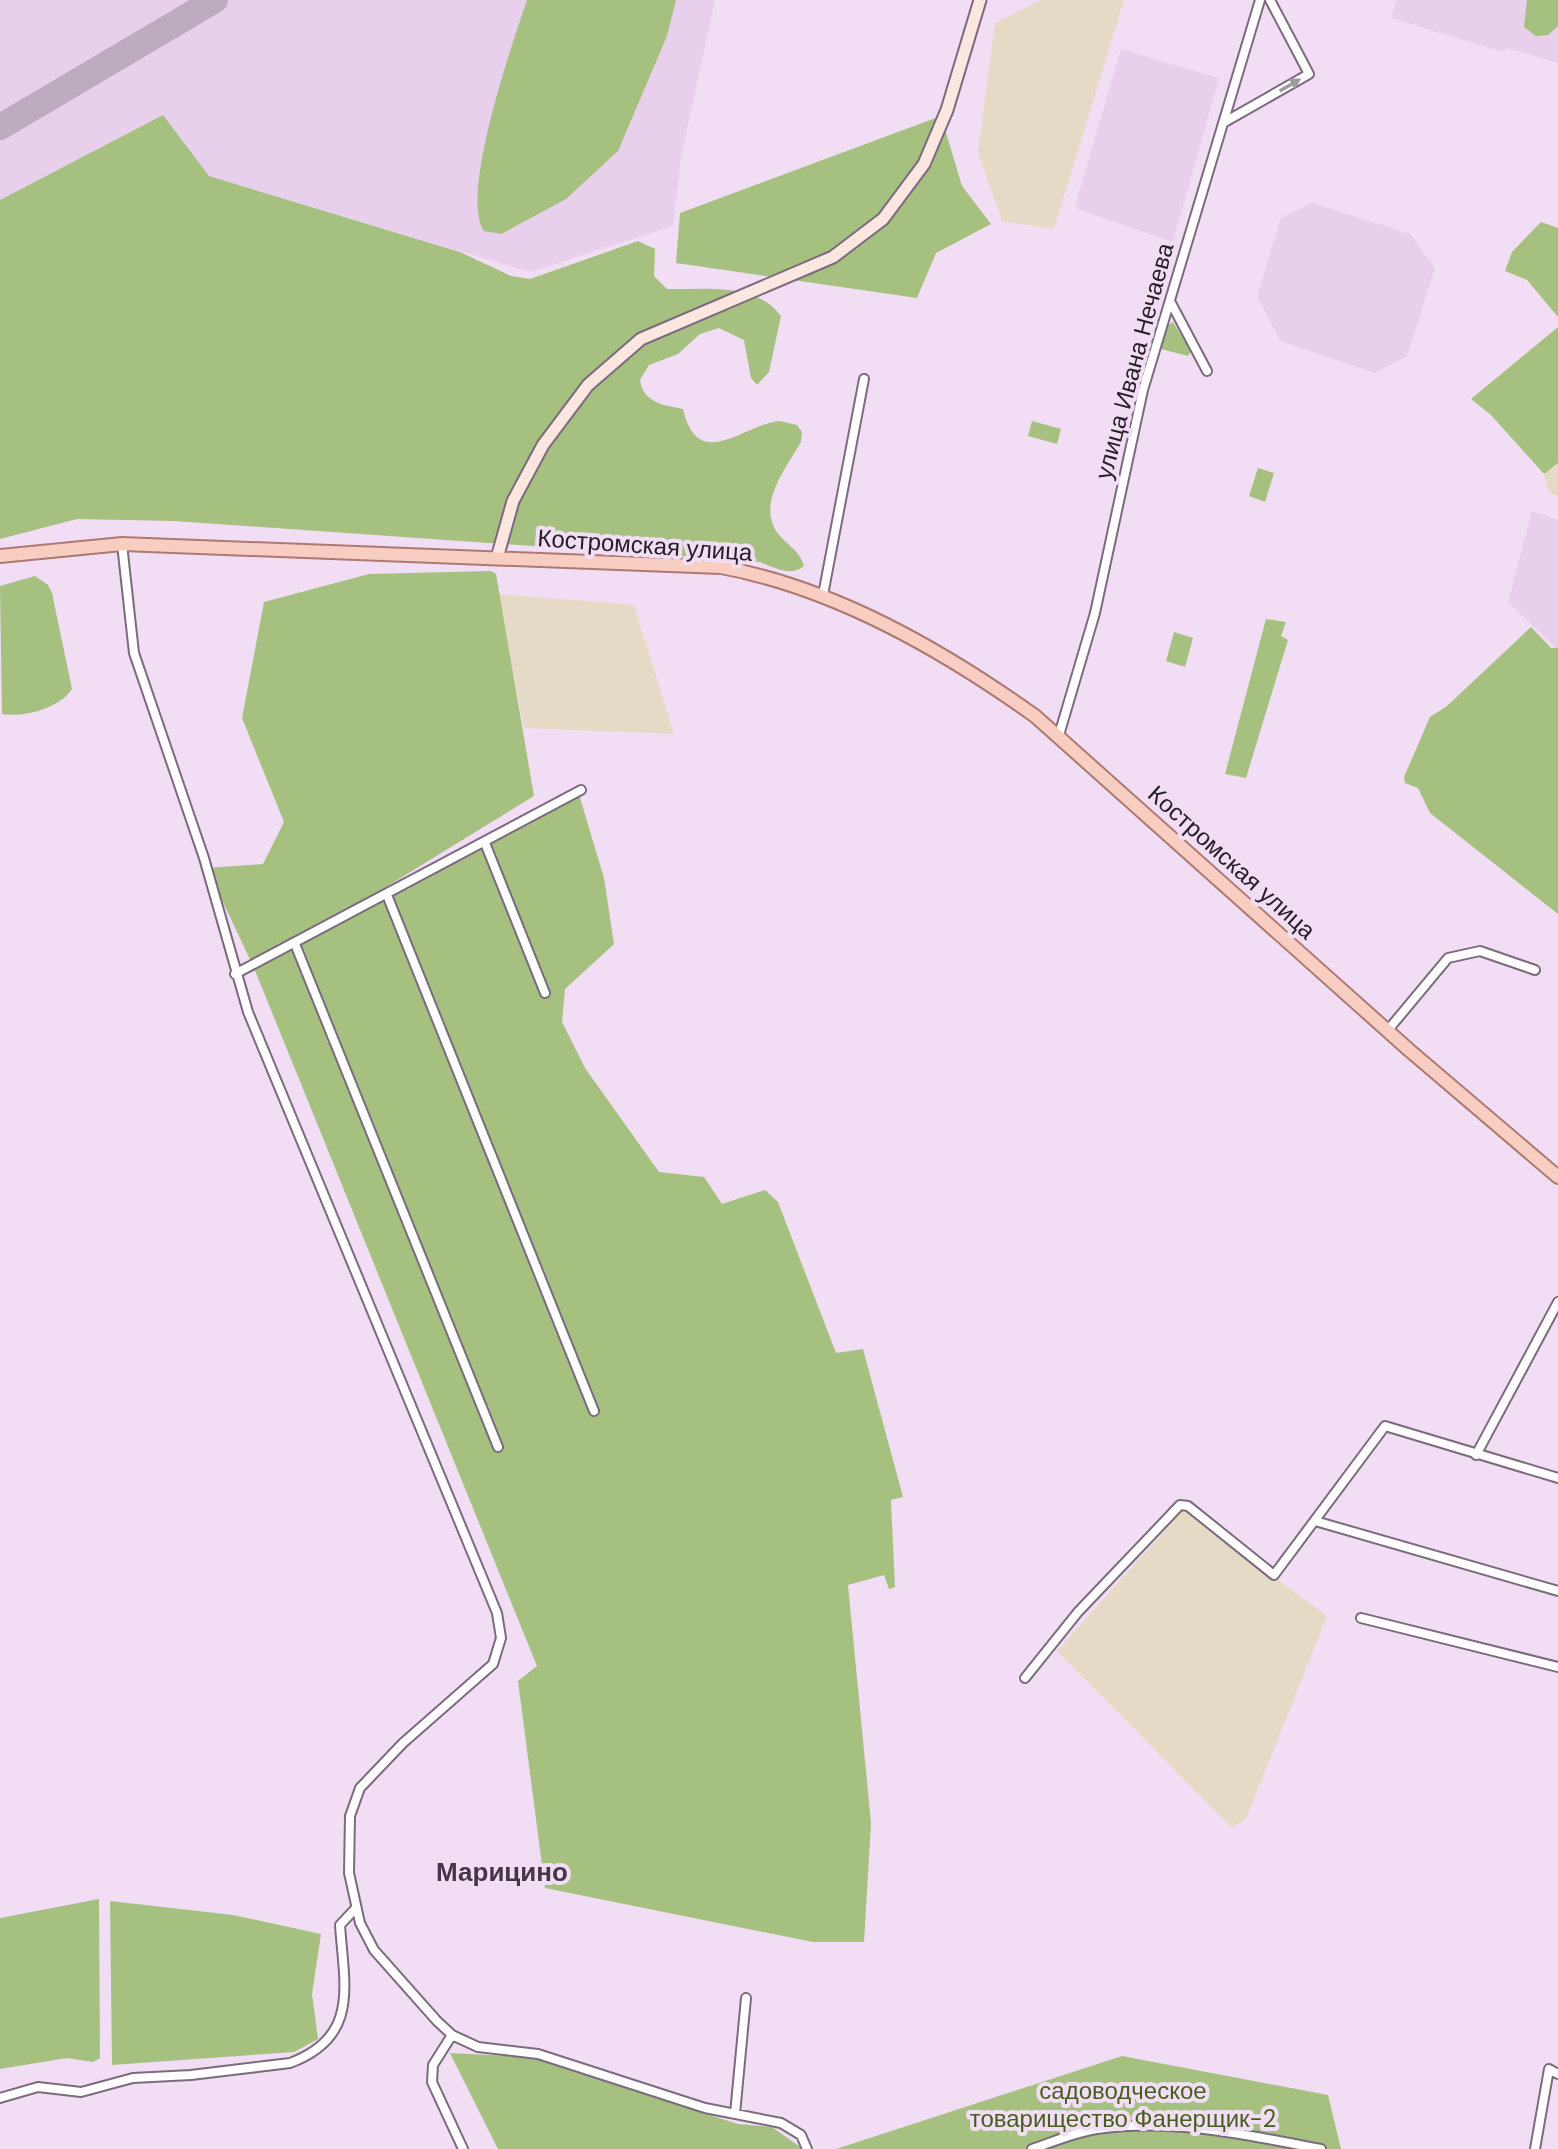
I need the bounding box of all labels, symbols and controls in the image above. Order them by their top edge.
one-way arrow [1278,78,1301,92]
street label: улица Ивана Нечаева [1088,239,1181,483]
street label: Костромская улица [537,522,754,568]
street label: Костромская улица [1142,778,1323,946]
district label: Марицино [436,1855,568,1889]
park label: садоводческое товарищество Фанерщик-2 [970,2075,1276,2134]

